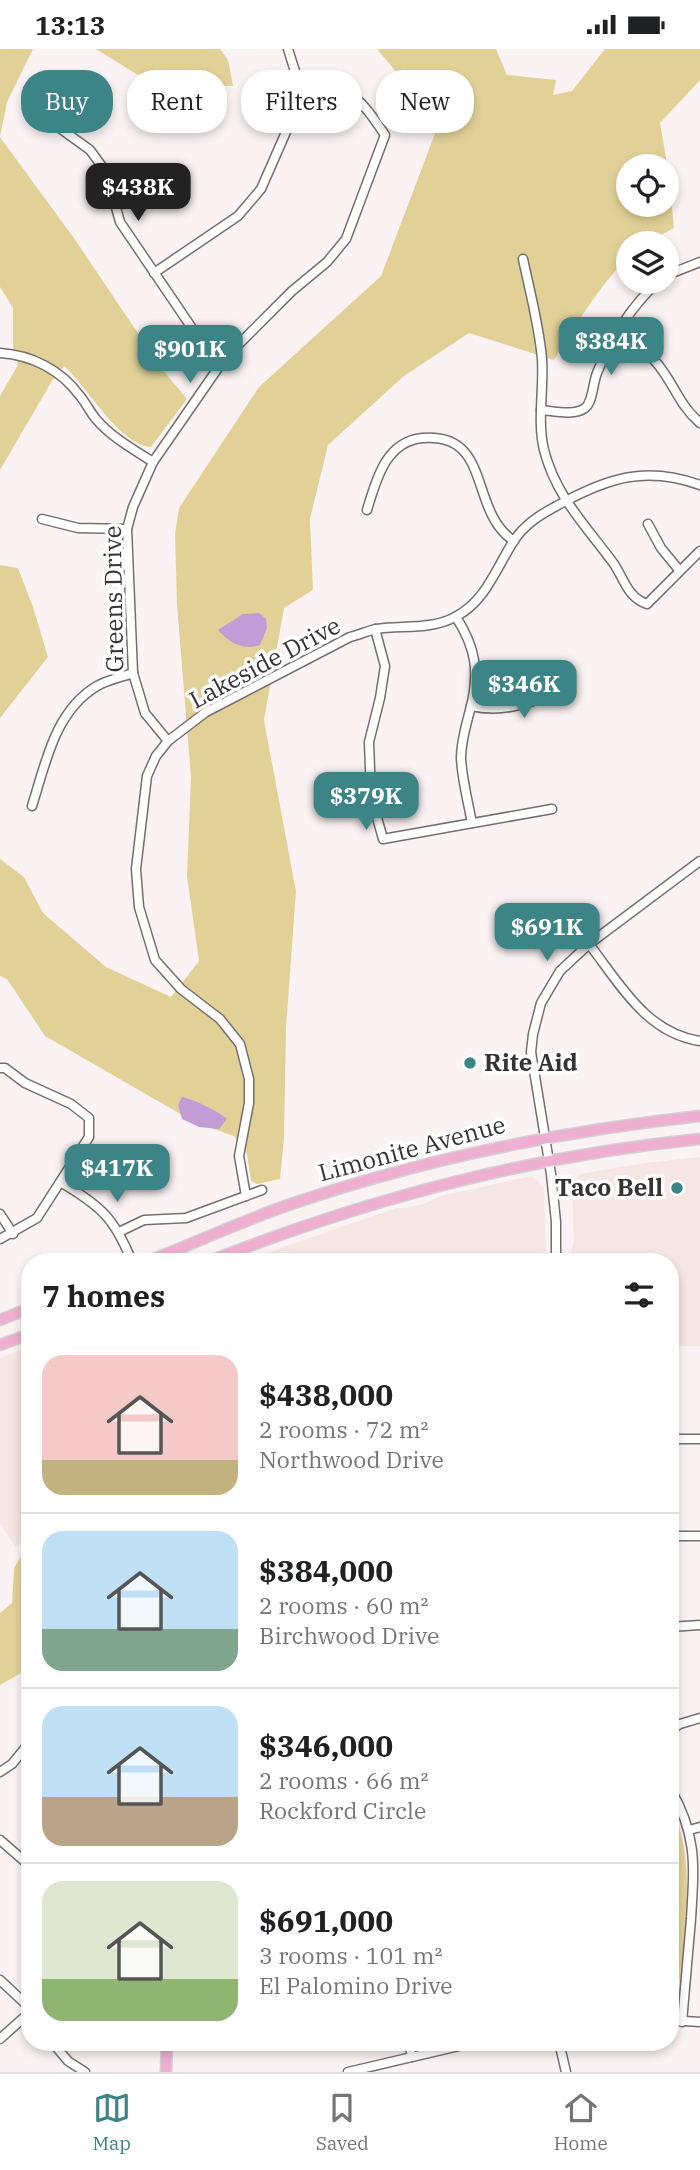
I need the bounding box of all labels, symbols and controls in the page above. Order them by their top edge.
text: 13:13 [35,8,105,42]
chip: Buy [21,70,113,133]
chip: Rent [127,70,227,133]
chip: Filters [241,70,362,133]
chip: New [376,70,474,133]
map controls [616,154,679,294]
button: locate [616,154,679,217]
pin: $438K [89,163,187,223]
text: $438K [102,171,174,201]
button: layers [616,231,679,294]
pin: $384K [562,317,660,377]
pin: $901K [141,325,239,385]
text: $384K [575,325,647,355]
text: $901K [154,333,226,363]
street label: Greens Drive [96,525,130,673]
street label: Lakeside Drive [183,609,346,715]
pin: $346K [475,661,573,720]
text: $346K [488,668,560,698]
pin: $379K [317,773,415,832]
text: $379K [330,780,402,810]
pin: $691K [498,904,596,963]
text: $691K [511,911,583,941]
place label: Rite Aid [484,1046,578,1078]
marker: Rite Aid [462,1055,478,1071]
street label: Limonite Avenue [315,1108,509,1188]
pin: $417K [68,1145,166,1204]
text: $417K [81,1152,153,1182]
place label: Taco Bell [555,1171,663,1203]
marker: Taco Bell [669,1180,685,1196]
text: 7 homes [42,1276,165,1315]
icon: filters [620,1276,658,1314]
text: $438,000 [259,1375,393,1414]
icon: home [98,1383,182,1467]
text: 2 rooms · 72 m² [259,1414,429,1444]
text: Northwood Drive [259,1444,444,1474]
text: $384,000 [259,1551,393,1590]
icon: home [98,1559,182,1643]
text: 2 rooms · 60 m² [259,1590,429,1620]
text: Birchwood Drive [259,1620,439,1650]
text: $346,000 [259,1726,393,1765]
icon: home [98,1734,182,1818]
text: 2 rooms · 66 m² [259,1765,429,1795]
text: Rockford Circle [259,1795,426,1825]
text: $691,000 [259,1901,393,1940]
icon: home [98,1909,182,1993]
text: 3 rooms · 101 m² [259,1940,442,1970]
text: El Palomino Drive [259,1970,453,2000]
tab: Map [92,2089,131,2155]
tab: Saved [316,2089,369,2155]
tab: Home [554,2089,608,2155]

